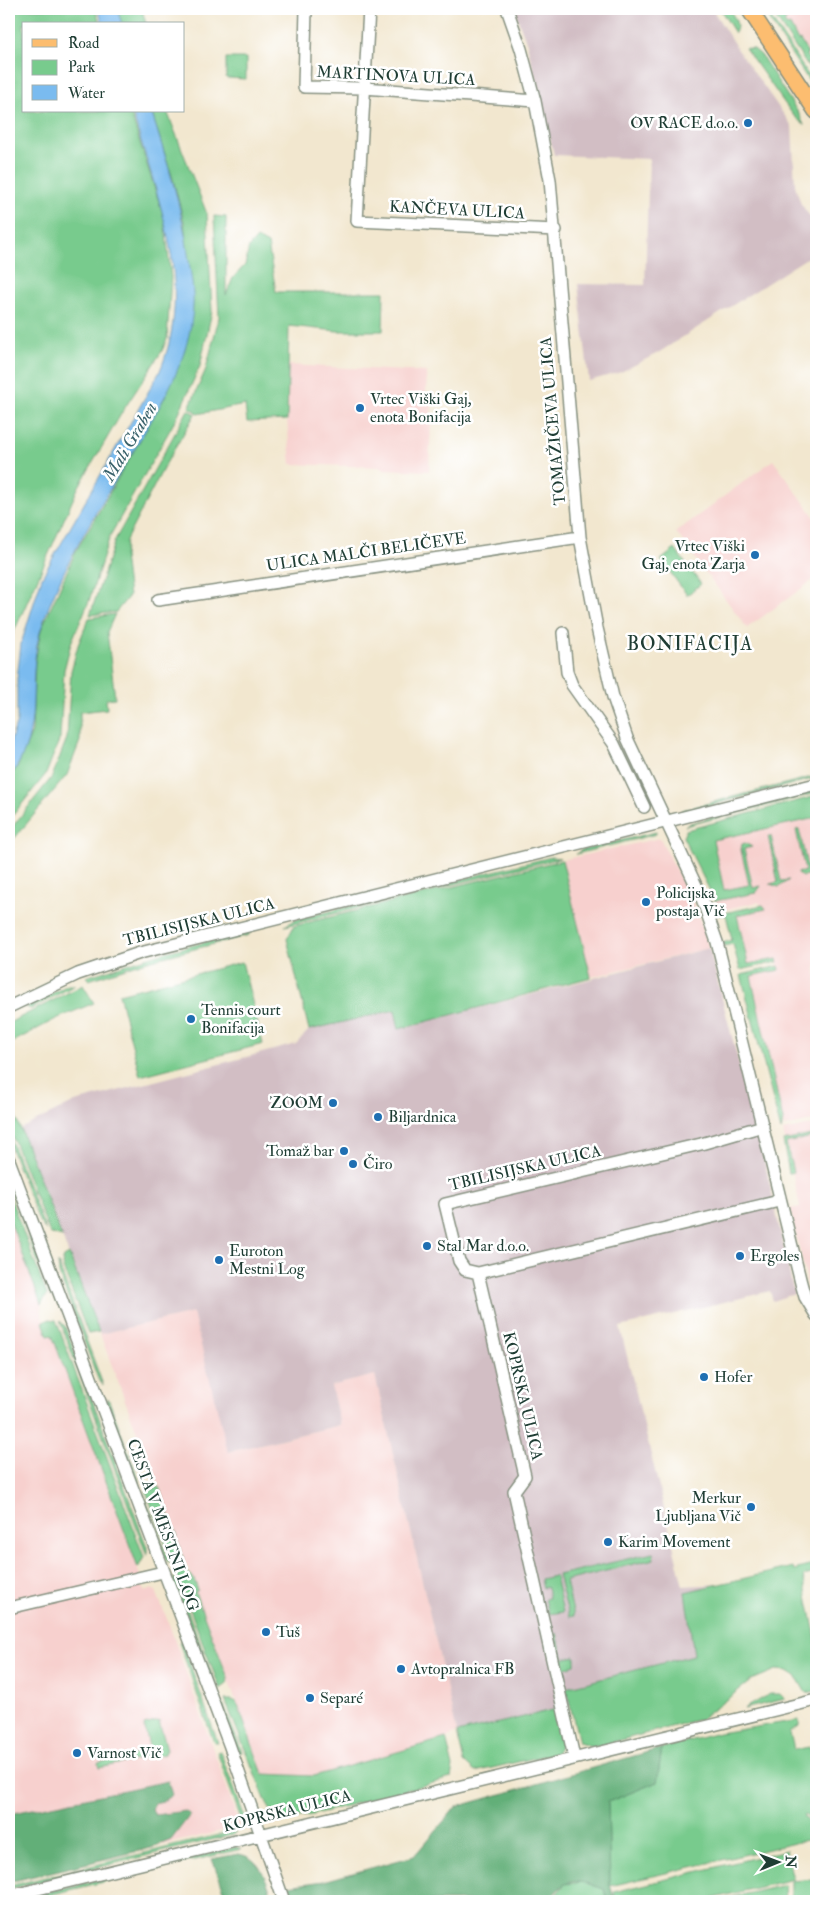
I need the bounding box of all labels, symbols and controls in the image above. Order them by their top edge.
legend [22,22,185,112]
text: Road [68,34,100,53]
text: Park [68,58,95,77]
street label: MARTINOVA ULICA [316,62,476,90]
text: Water [67,84,105,103]
place label: OV RACE d.o.o. [630,113,738,133]
marker: OV RACE d.o.o. [742,117,754,129]
street label: KANČEVA ULICA [389,195,525,224]
street label: TOMAŽIČEVA ULICA [535,336,570,506]
place label: Vrtec Viški Gaj, enota Bonifacija [370,389,472,427]
water label: Mali Graben [97,398,163,487]
marker: Vrtec Viški Gaj, enota Bonifacija [354,402,366,414]
street label: ULICA MALČI BELIČEVE [265,527,467,576]
place label: Vrtec Viški Gaj, enota Zarja [642,536,745,574]
marker: Vrtec Viški Gaj, enota Zarja [749,549,761,561]
district label: BONIFACIJA [627,632,753,656]
place label: Policijska postaja Vič [655,883,725,922]
street label: TBILISIJSKA ULICA [121,893,277,951]
marker: Policijska postaja Vič [640,896,652,908]
place label: Tennis court Bonifacija [201,1000,281,1038]
marker: Tennis court Bonifacija [185,1013,197,1025]
place label: ZOOM [270,1093,323,1113]
marker: ZOOM [327,1097,339,1109]
place label: Biljardnica [388,1107,457,1127]
marker: Biljardnica [372,1111,384,1123]
place label: Tomaž bar [266,1141,334,1161]
street label: TBILISIJSKA ULICA [447,1141,603,1196]
marker: Tomaž bar [338,1145,350,1157]
place label: Čiro [363,1153,393,1174]
marker: Čiro [347,1158,359,1170]
place label: Stal Mar d.o.o. [437,1236,529,1256]
marker: Stal Mar d.o.o. [421,1240,433,1252]
place label: Euroton Mestni Log [229,1241,306,1279]
place label: Ergoles [750,1246,799,1266]
marker: Ergoles [734,1250,746,1262]
marker: Euroton Mestni Log [213,1254,225,1266]
street label: KOPRSKA ULICA [498,1330,548,1462]
place label: Hofer [714,1367,752,1387]
marker: Hofer [698,1371,710,1383]
street label: CESTA V MESTNI LOG [123,1436,203,1614]
place label: Merkur Ljubljana Vič [655,1488,742,1526]
marker: Merkur Ljubljana Vič [745,1501,757,1513]
place label: Karim Movement [618,1532,730,1552]
marker: Karim Movement [602,1536,614,1548]
place label: Tuš [276,1622,300,1642]
marker: Tuš [260,1626,272,1638]
place label: Avtopralnica FB [410,1659,515,1680]
marker: Avtopralnica FB [395,1663,407,1675]
place label: Separé [320,1688,363,1709]
marker: Separé [304,1692,316,1704]
place label: Varnost Vič [87,1743,162,1763]
marker: Varnost Vič [71,1747,83,1759]
street label: KOPRSKA ULICA [221,1785,353,1837]
north arrow [752,1838,802,1888]
text: N [782,1854,799,1869]

